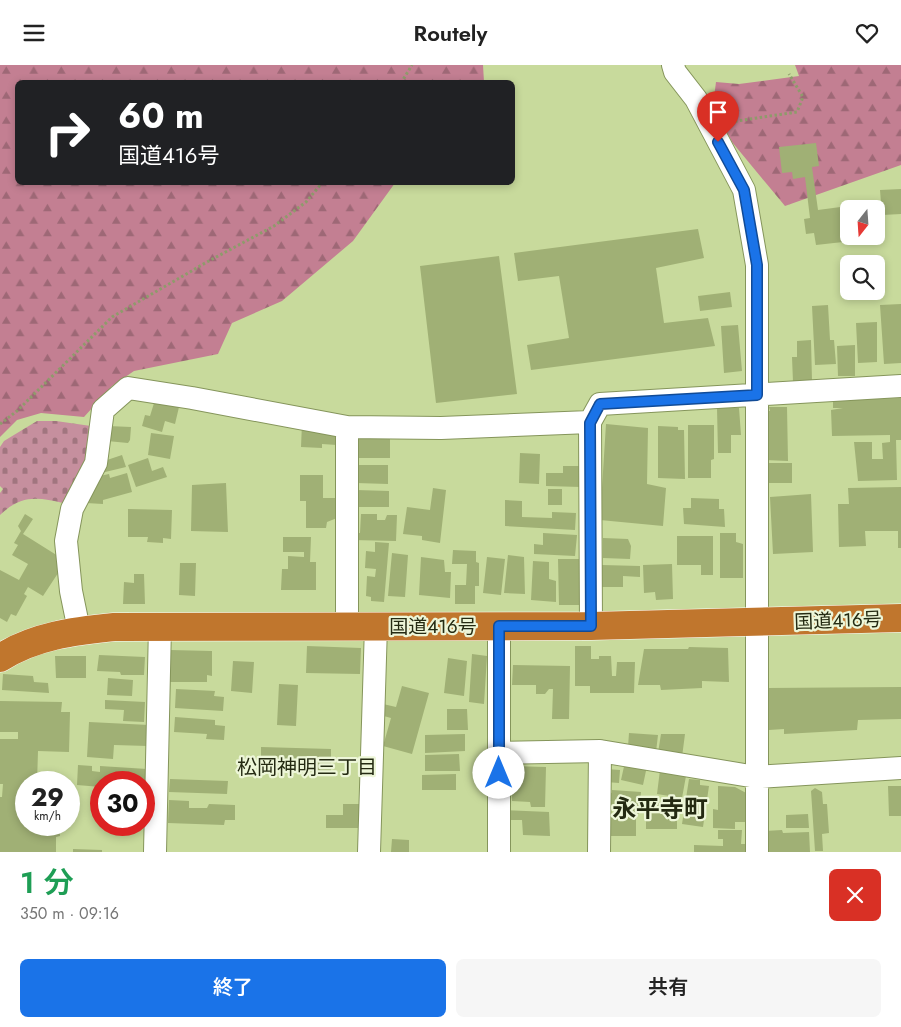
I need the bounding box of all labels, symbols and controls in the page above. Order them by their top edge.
text: Routely [414,17,487,49]
icon: menu [20,19,48,47]
icon: heart [853,19,881,47]
text: 60 m [118,91,204,141]
pin [697,91,739,142]
icon: arrive [704,98,732,126]
icon: right [35,100,100,165]
text: 国道416号 [118,139,219,171]
north arrow [840,200,885,245]
map controls [840,200,885,300]
button: search [840,255,885,300]
street label: 国道416号 [794,605,882,636]
street label: 国道416号 [389,613,477,640]
position arrow [472,746,524,798]
district label: 松岡神明三丁目 [237,753,377,782]
speed limit sign: 30 [90,771,155,836]
text: 29 [31,779,64,815]
district label: 永平寺町 [612,791,708,826]
text: km/h [34,807,61,825]
text: 1 分 [20,861,74,904]
button: close [829,869,881,921]
text: 350 m · 09:16 [20,902,119,925]
button: 終了 [20,959,446,1017]
button: 共有 [456,959,881,1017]

